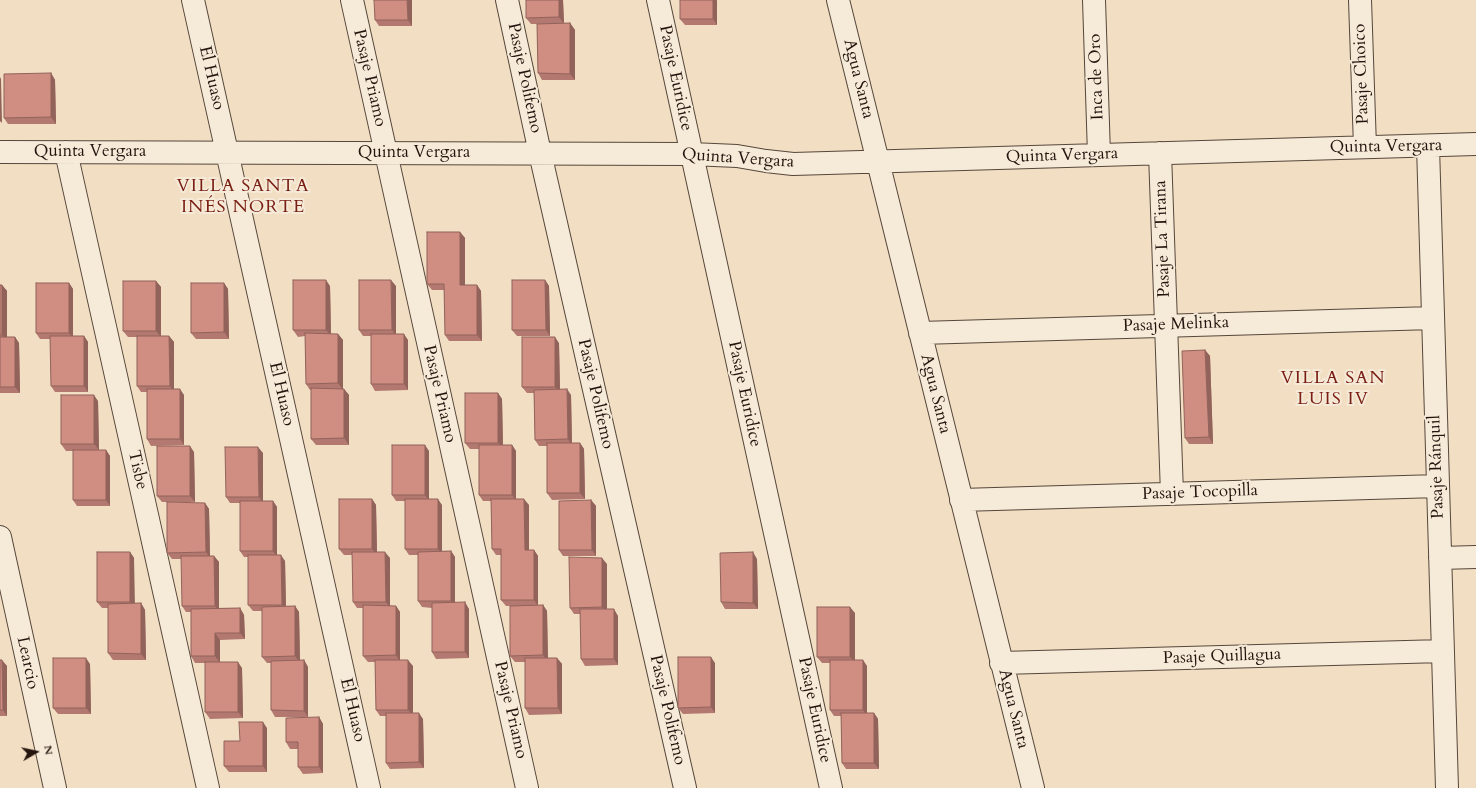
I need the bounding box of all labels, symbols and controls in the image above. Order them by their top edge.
street label: Pasaje Polifemo [502,21,546,135]
street label: Pasaje Euridice [654,23,696,133]
street label: Pasaje Choico [1350,23,1374,125]
street label: Pasaje Priamo [348,27,390,129]
street label: Inca de Oro [1085,33,1109,121]
street label: Agua Santa [838,37,878,121]
street label: El Huaso [194,44,228,112]
street label: Quinta Vergara [1330,136,1442,158]
street label: Quinta Vergara [34,142,146,162]
street label: Quinta Vergara [358,143,470,163]
street label: Quinta Vergara [1005,144,1119,168]
street label: Quinta Vergara [681,145,795,173]
district label: VILLA SANTA INÉS NORTE [177,176,309,218]
street label: Pasaje La Tirana [1151,180,1175,298]
street label: Pasaje Melinka [1122,313,1230,337]
street label: Pasaje Polifemo [572,337,618,451]
street label: Pasaje Euridice [723,339,765,449]
street label: Pasaje Priamo [418,343,460,445]
street label: Agua Santa [915,352,955,436]
street label: El Huaso [264,360,298,428]
district label: VILLA SAN LUIS IV [1281,368,1385,410]
street label: Pasaje Ránquil [1425,415,1449,519]
street label: Tisbe [123,448,151,492]
street label: Pasaje Tocopilla [1142,481,1258,505]
street label: Learcio [11,635,43,691]
street label: Pasaje Quillagua [1162,645,1282,669]
street label: Pasaje Polifemo [644,653,690,767]
street label: Pasaje Euridice [793,655,835,765]
street label: Pasaje Priamo [489,659,531,761]
street label: Agua Santa [993,667,1033,751]
street label: El Huaso [335,676,369,744]
north arrow [16,732,56,772]
text: N [40,744,56,756]

